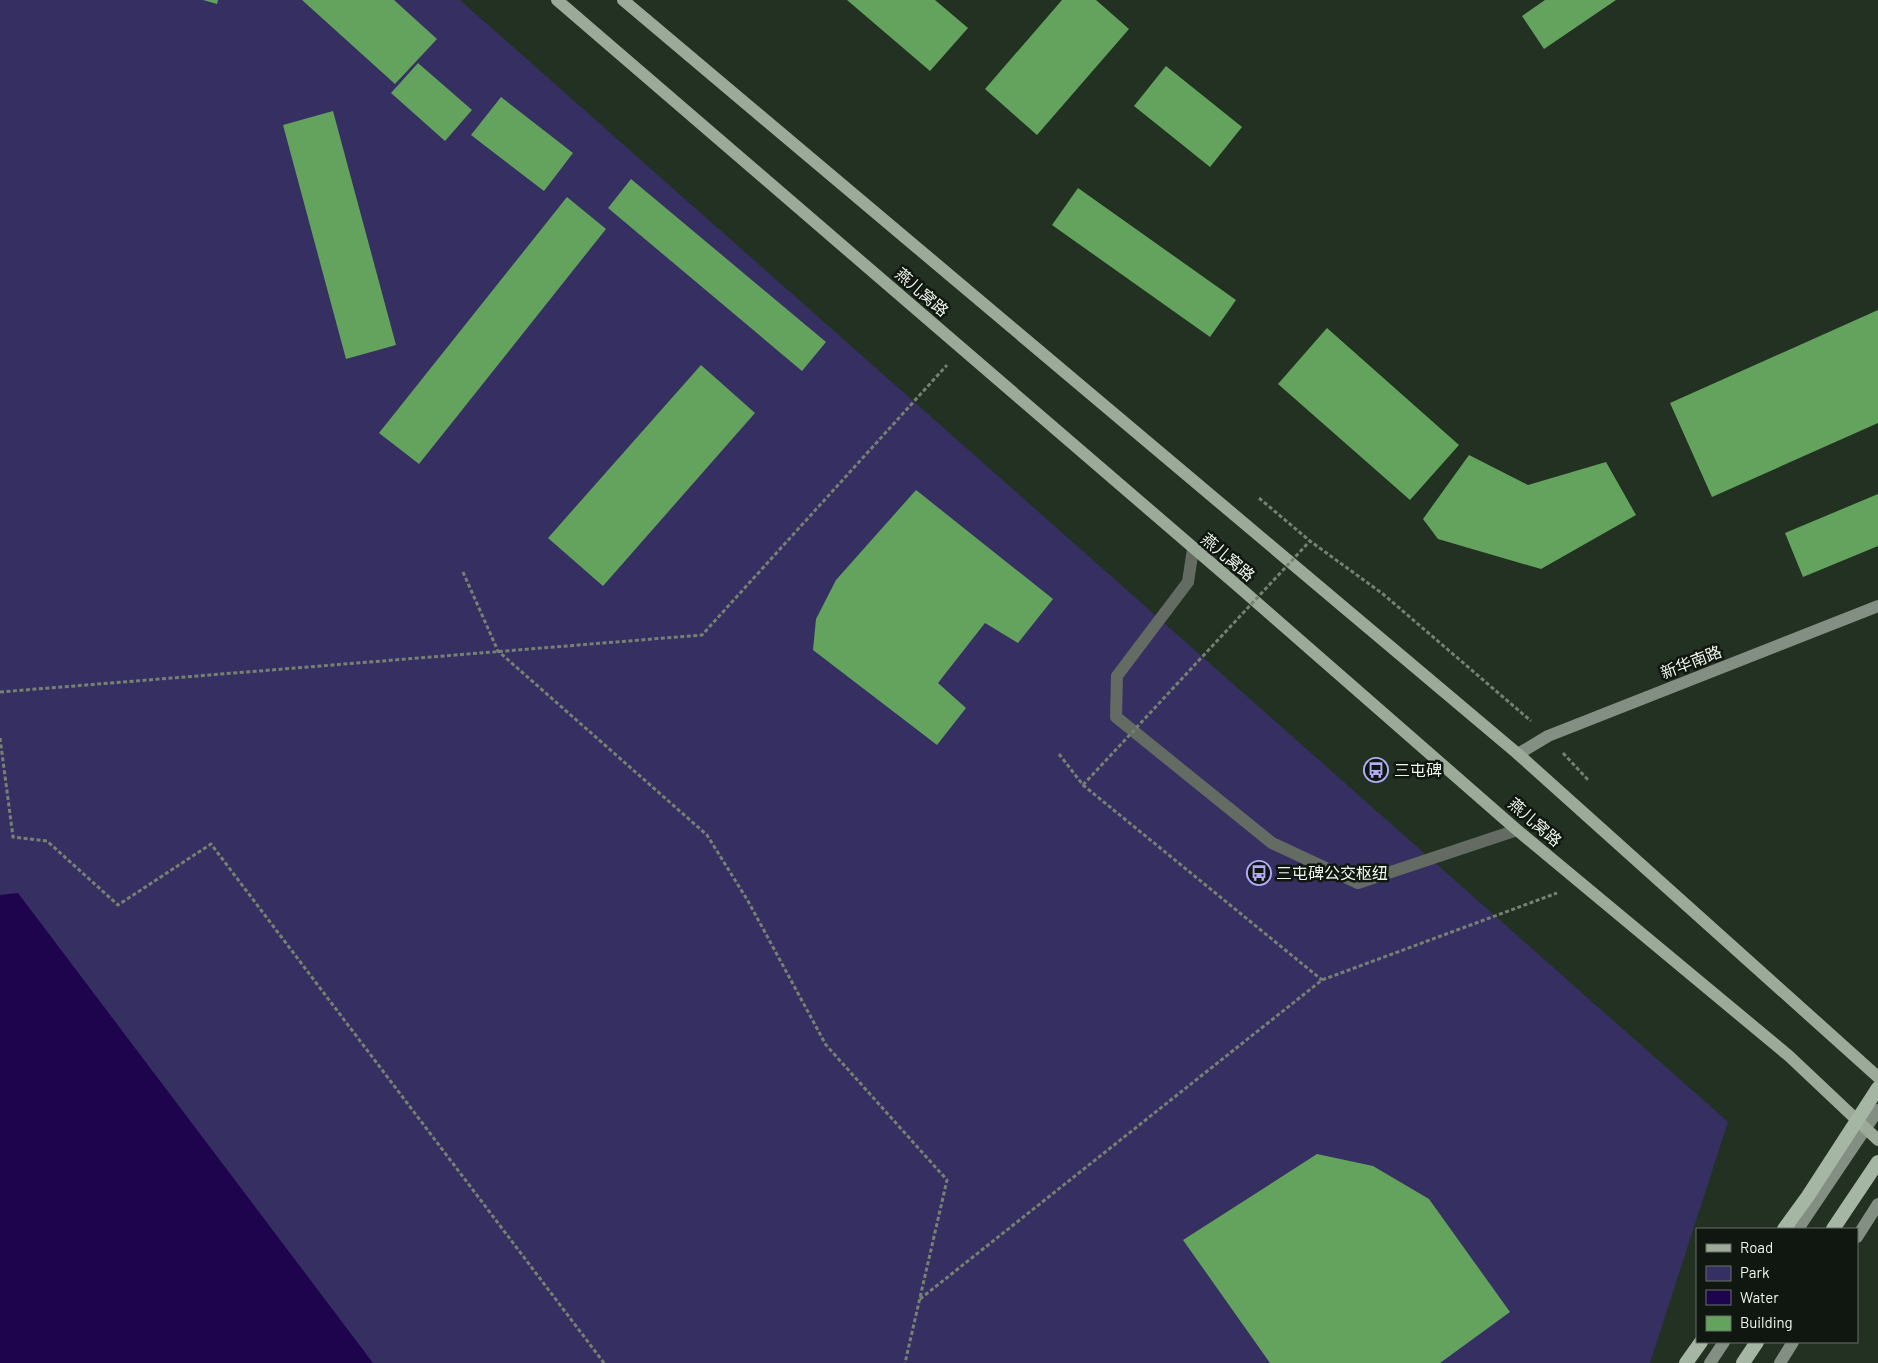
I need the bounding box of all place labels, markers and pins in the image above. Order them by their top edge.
bus stop icon: 三屯碑 [1363,757,1389,783]
place label: 三屯碑 [1394,760,1442,779]
bus stop icon: 三屯碑公交枢纽 [1246,860,1272,886]
place label: 三屯碑公交枢纽 [1276,863,1388,882]

